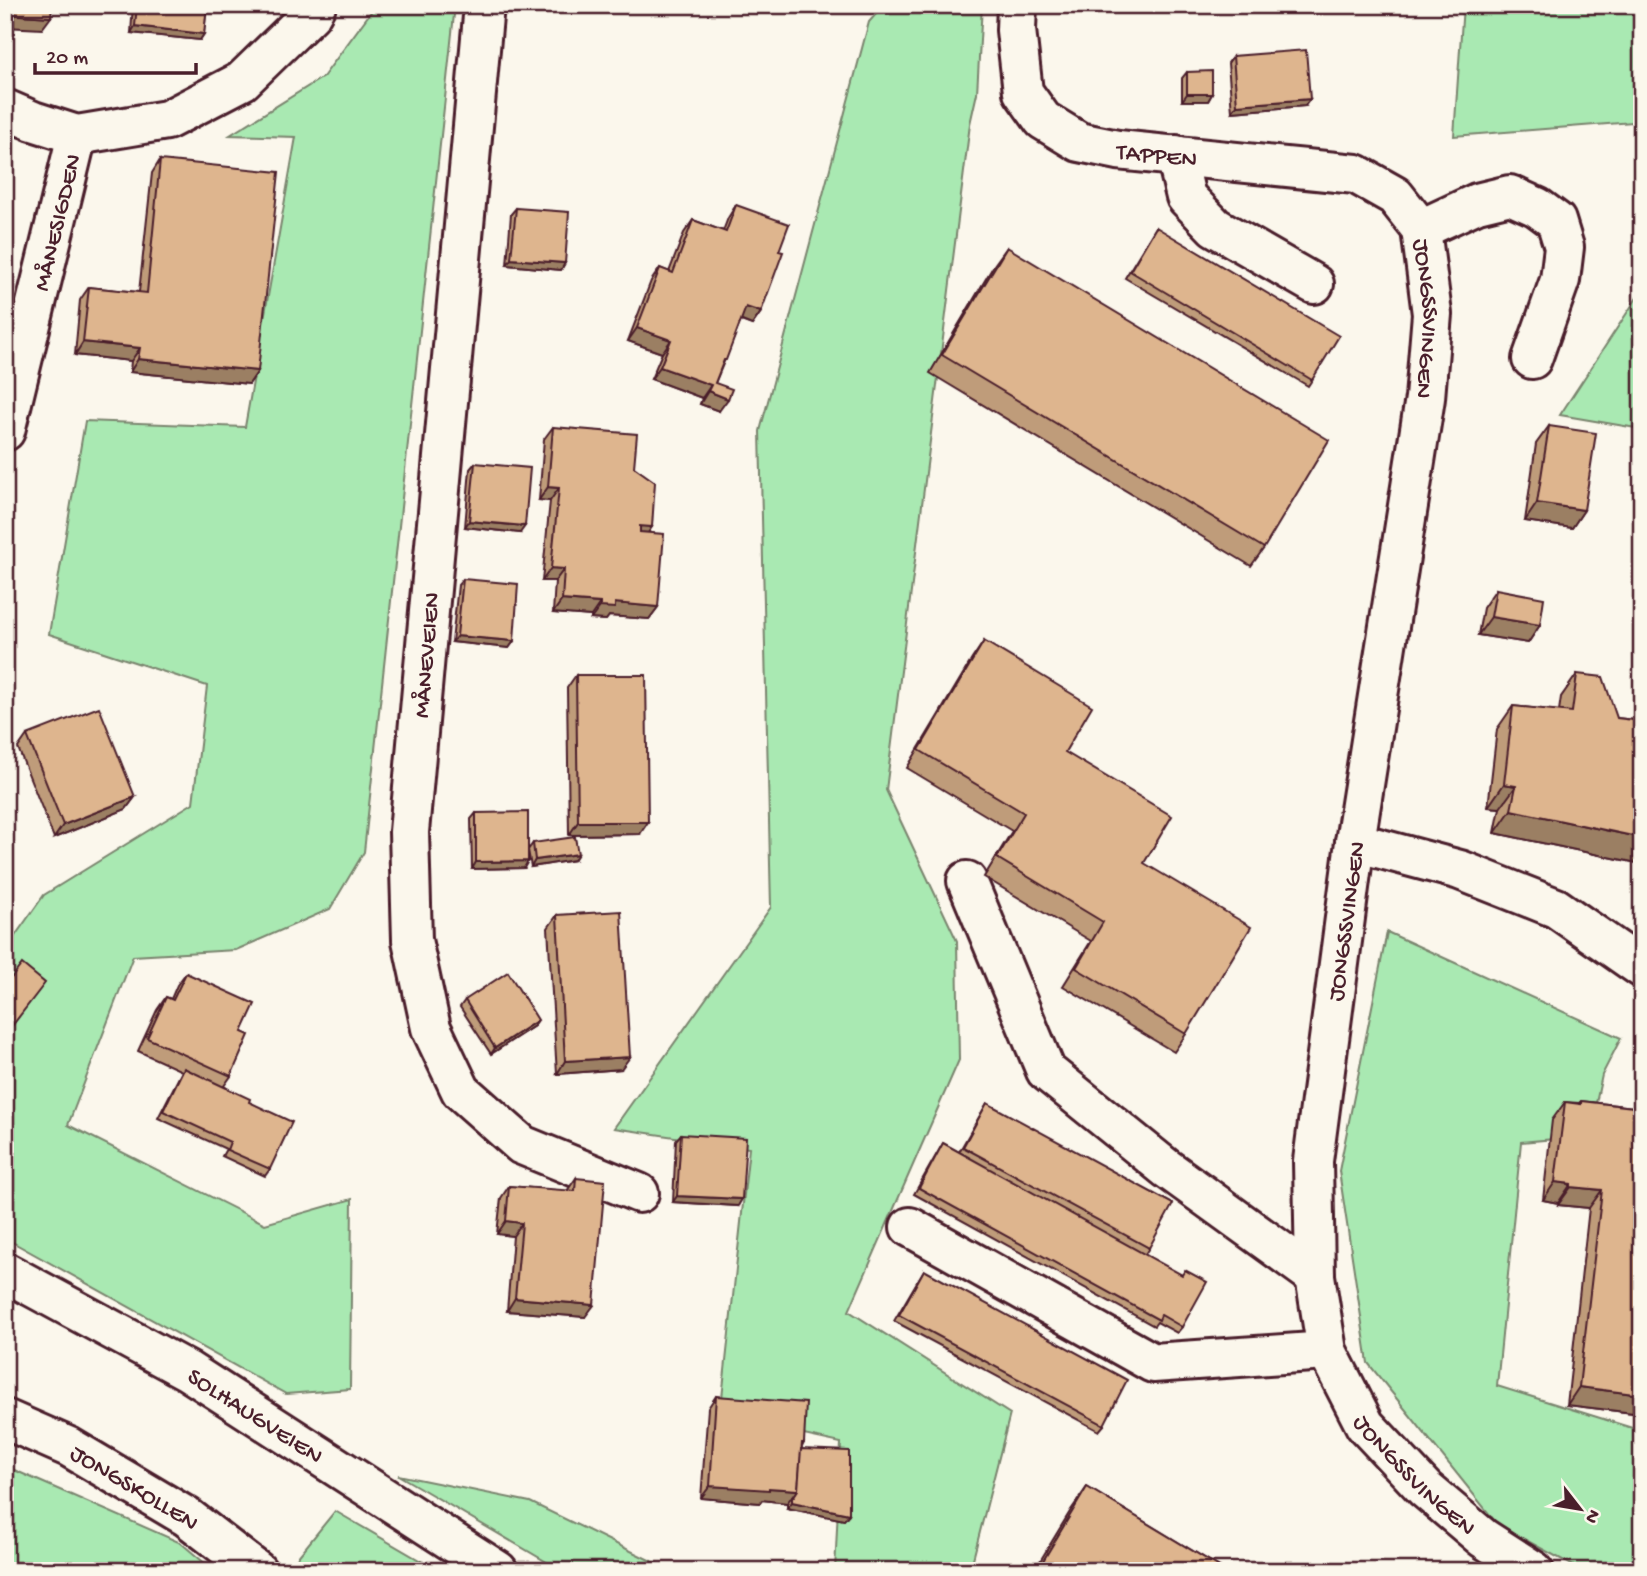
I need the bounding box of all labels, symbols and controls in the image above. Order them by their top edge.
scale bar [35,32,196,76]
text: 20 m [46,47,88,72]
street label: TAPPEN [1113,139,1198,176]
street label: MÅNESIGDEN [29,152,90,294]
street label: JONGSSVINGEN [1404,237,1444,400]
street label: MÅNEVEIEN [409,591,448,719]
street label: JONGSSVINGEN [1323,840,1374,1003]
street label: SOLHAUGVEIEN [181,1363,327,1472]
street label: JONGSSVINGEN [1345,1411,1481,1544]
street label: JONGSKOLLEN [64,1440,204,1539]
north arrow [1546,1474,1616,1544]
text: N [1579,1505,1605,1527]

